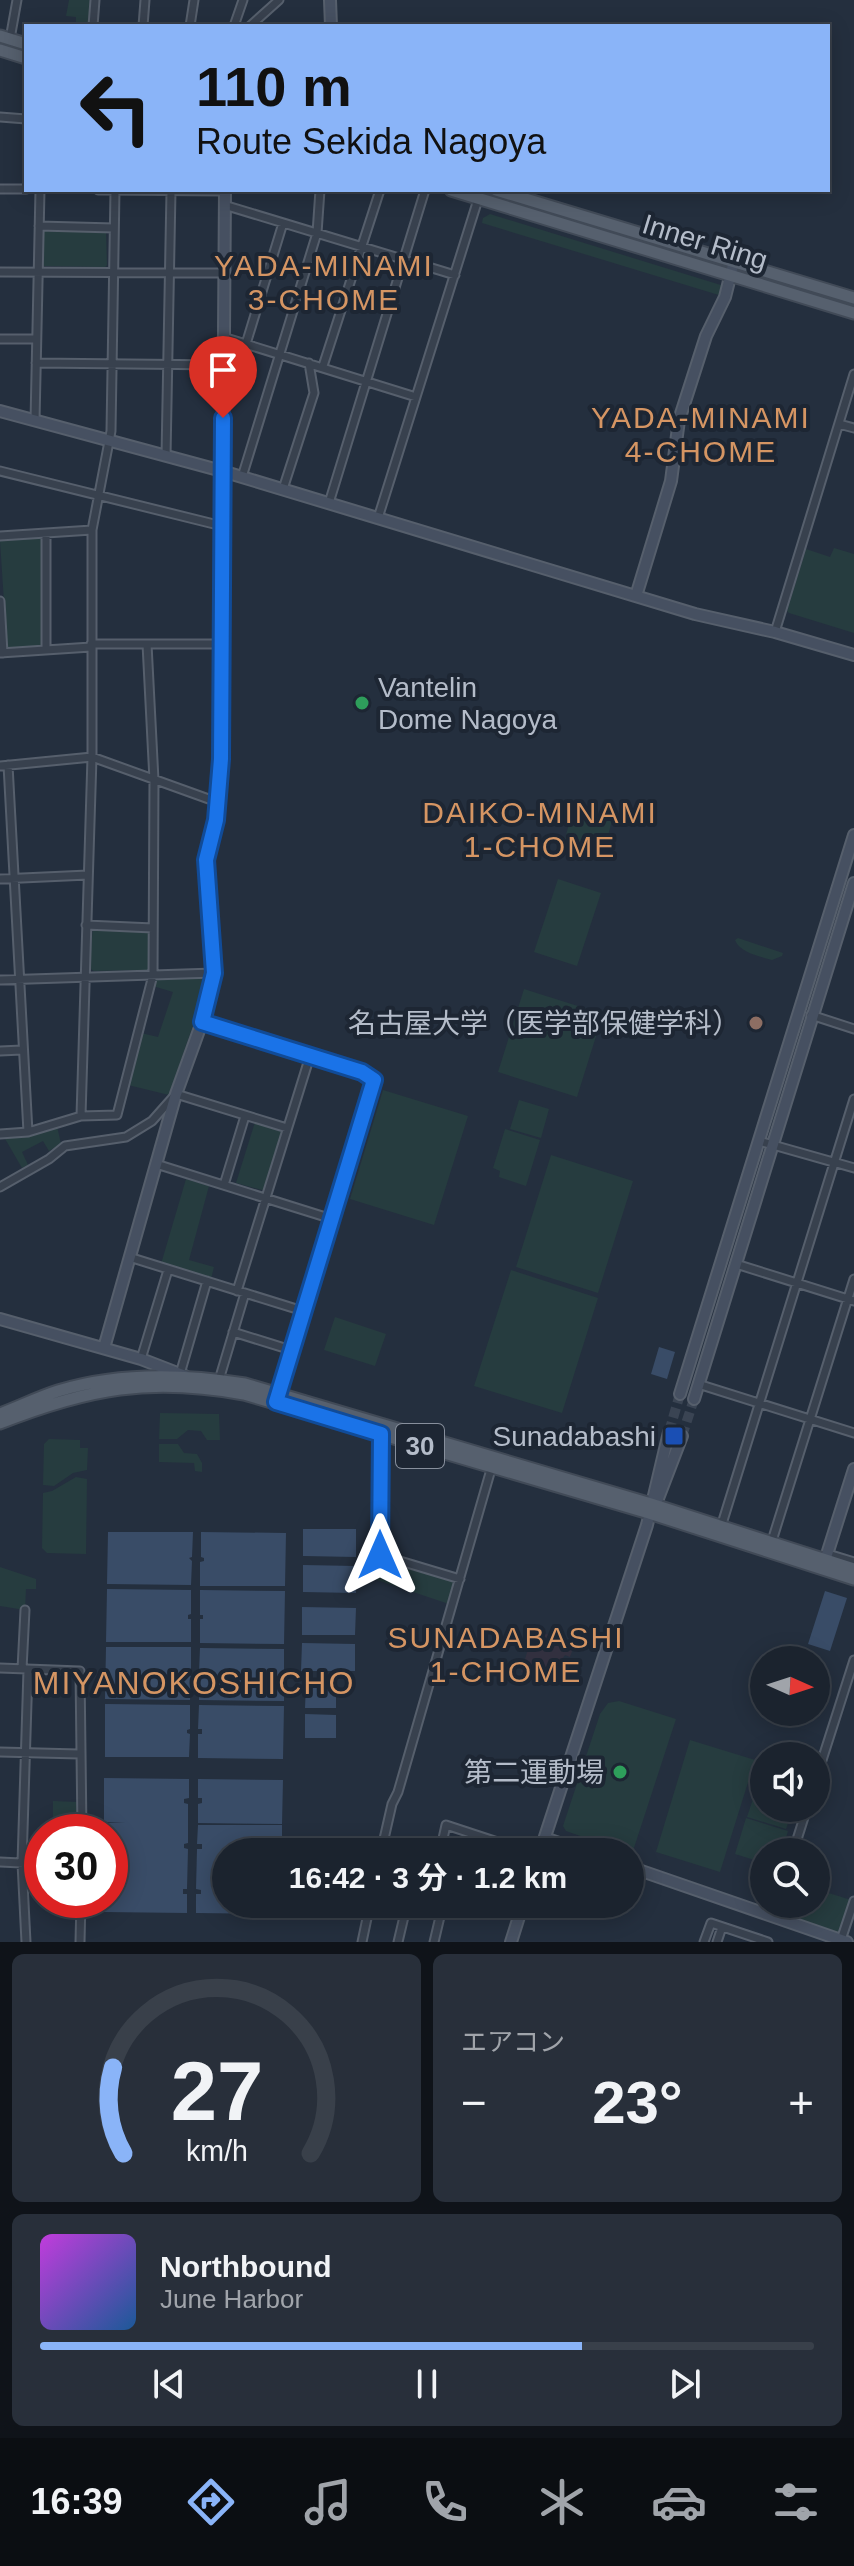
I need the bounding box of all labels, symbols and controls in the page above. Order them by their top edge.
text: 110 m [196,55,352,118]
icon: left [64,56,168,160]
text: Route Sekida Nagoya [196,121,546,162]
street label: Inner Ring [639,208,771,276]
district label: YADA-MINAMI 3-CHOME [214,249,434,316]
pin [189,336,257,418]
icon: arrive [201,348,245,392]
district label: YADA-MINAMI 4-CHOME [591,401,811,468]
place label: Vantelin Dome Nagoya [378,672,557,735]
marker: Vantelin Dome Nagoya [353,694,371,712]
district label: DAIKO-MINAMI 1-CHOME [422,796,658,863]
place label: 名古屋大学（医学部保健学科） [348,1008,740,1039]
marker: 名古屋大学（医学部保健学科） [747,1014,765,1032]
place label: Sunadabashi [493,1421,656,1452]
road number: 30 [396,1424,444,1468]
marker: Sunadabashi [663,1425,685,1447]
position arrow [338,1513,422,1597]
district label: SUNADABASHI 1-CHOME [387,1621,625,1688]
north arrow [750,1646,830,1726]
map controls [750,1646,830,1918]
district label: MIYANOKOSHICHO [33,1665,355,1701]
button: sound [750,1742,830,1822]
place label: 第二運動場 [464,1757,604,1788]
marker: 第二運動場 [611,1763,629,1781]
speed limit sign: 30 [24,1814,128,1918]
button: search [750,1838,830,1918]
text: 16:42 · 3 分 · 1.2 km [289,1861,567,1894]
text: エアコン [461,2027,565,2057]
text: 27 [170,2045,263,2138]
text: 23° [592,2069,683,2136]
text: − [461,2078,487,2127]
text: + [788,2078,814,2127]
text: km/h [186,2135,247,2167]
text: Northbound [160,2250,332,2283]
text: June Harbor [160,2284,303,2314]
icon: previous [147,2362,191,2406]
icon: pause [405,2362,449,2406]
icon: next [663,2362,707,2406]
icon: directions [183,2474,239,2530]
icon: music [300,2474,356,2530]
icon: phone [417,2474,473,2530]
icon: climate [534,2474,590,2530]
icon: car [651,2474,707,2530]
icon: filters [768,2474,824,2530]
text: 16:39 [30,2481,123,2522]

